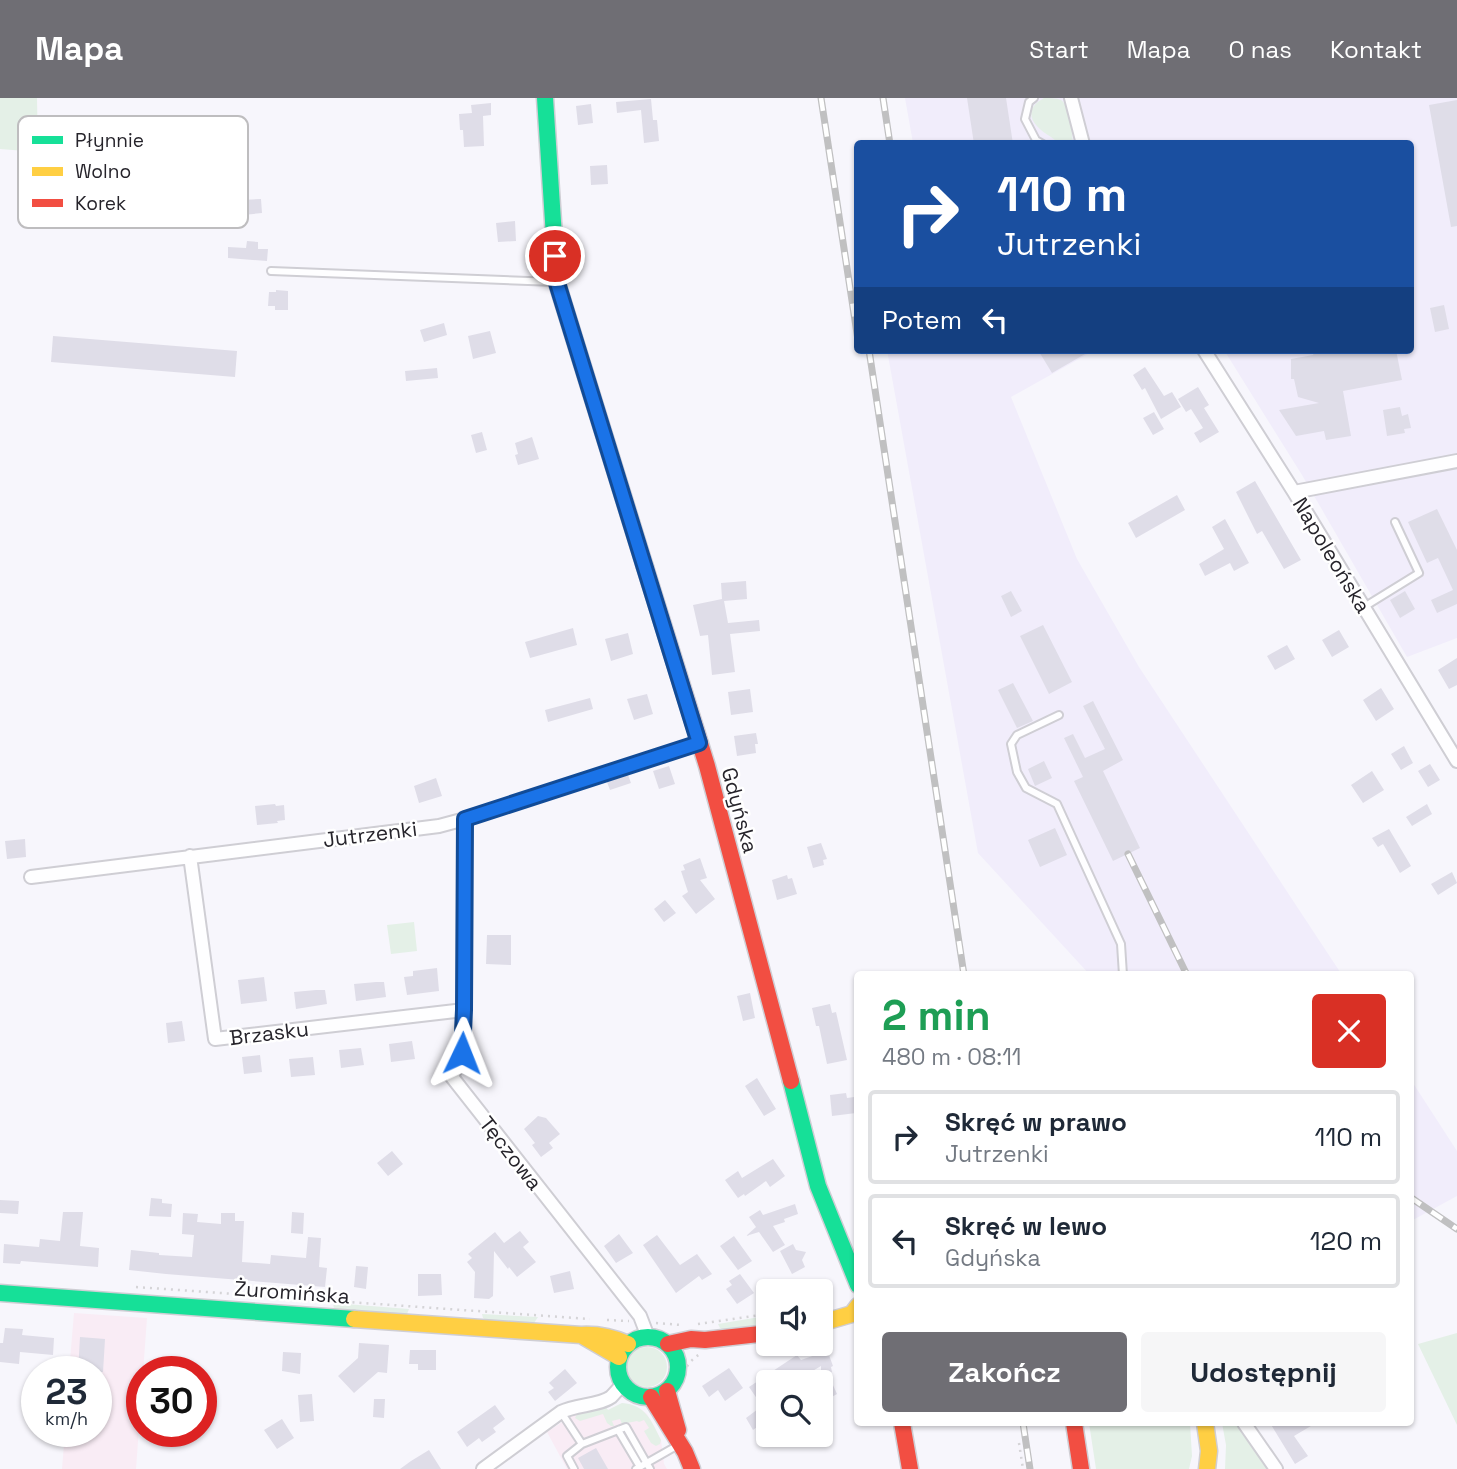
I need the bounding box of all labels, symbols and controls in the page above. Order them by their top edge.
text: Mapa [35,28,123,70]
text: Start [1029,34,1089,65]
text: Mapa [1127,34,1191,65]
text: O nas [1229,34,1292,65]
text: Kontakt [1330,34,1422,65]
legend [18,116,248,228]
text: Płynnie [75,128,144,153]
text: Wolno [75,159,131,184]
text: 110 m [997,163,1127,225]
icon: right [882,168,973,259]
text: Korek [75,191,126,216]
text: Jutrzenki [997,224,1141,264]
pin [525,226,585,286]
icon: arrive [536,237,574,275]
icon: left [976,301,1014,339]
text: Potem [882,303,962,337]
street label: Napoleońska [1287,492,1377,618]
street label: Gdyńska [716,764,764,856]
street label: Jutrzenki [321,815,419,853]
text: 2 min [882,989,991,1042]
button: close [1312,994,1386,1068]
street label: Brzasku [228,1015,310,1051]
position arrow [425,1016,499,1090]
text: 480 m · 08:11 [882,1042,1021,1072]
text: Skręć w prawo [945,1105,1127,1139]
street label: Tęczowa [474,1110,548,1196]
icon: right [886,1118,924,1156]
text: 110 m [1315,1120,1382,1154]
text: Jutrzenki [945,1139,1049,1169]
text: Skręć w lewo [945,1209,1107,1243]
icon: left [886,1222,924,1260]
text: 120 m [1310,1224,1382,1258]
text: Gdyńska [945,1243,1041,1273]
street label: Żuromińska [233,1274,351,1310]
map controls [756,1279,833,1447]
button: sound [756,1279,833,1356]
button: Zakończ [882,1332,1127,1412]
button: Udostępnij [1141,1332,1386,1412]
speed limit sign: 30 [126,1356,217,1447]
text: 23 [45,1370,88,1414]
button: search [756,1370,833,1447]
text: km/h [45,1407,88,1430]

